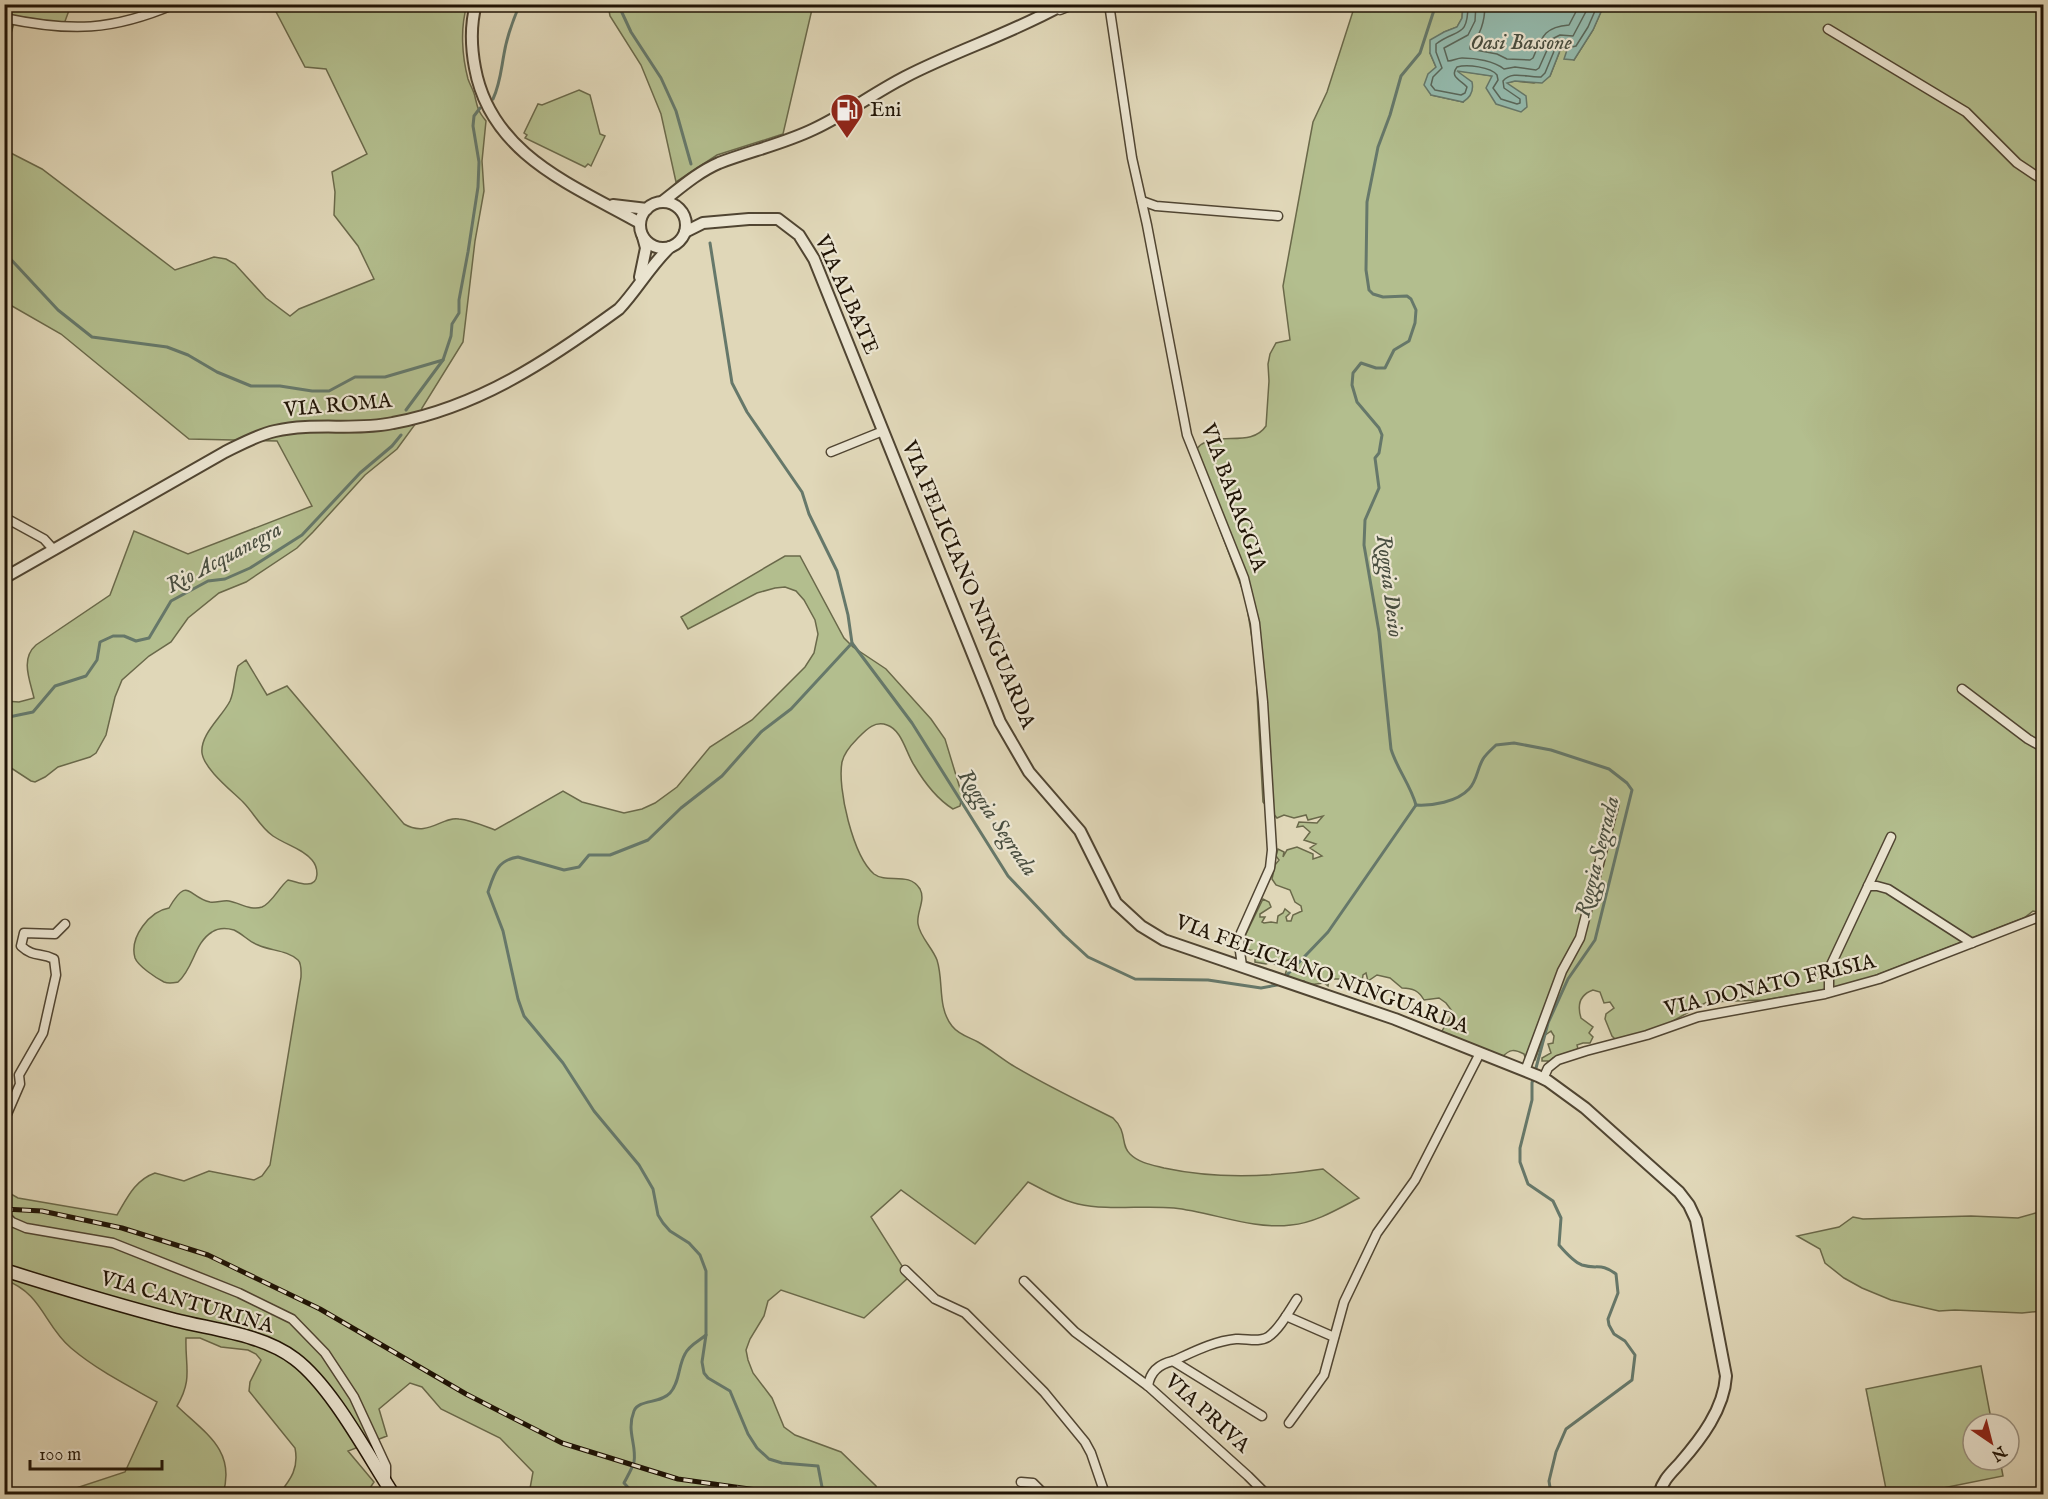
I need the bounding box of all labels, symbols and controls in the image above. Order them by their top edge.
water label: Oasi Bassone [1470,29,1573,57]
fuel station icon: Eni [829,92,865,139]
place label: Eni [870,97,901,124]
street label: VIA ALBATE [807,230,884,359]
street label: VIA ROMA [282,388,394,424]
street label: VIA BARAGGIA [1193,419,1273,577]
street label: VIA FELICIANO NINGUARDA [895,436,1041,734]
water label: Rio Acquanegra [161,516,287,600]
water label: Roggia Desio [1369,533,1409,639]
water label: Roggia Segrada [951,764,1043,882]
water label: Roggia Segrada [1569,793,1627,920]
street label: VIA FELICIANO NINGUARDA [1171,909,1473,1041]
street label: VIA DONATO FRISIA [1661,948,1879,1024]
street label: VIA CANTURINA [96,1265,277,1341]
street label: VIA PRIVA [1158,1368,1256,1460]
north arrow [1961,1412,2021,1472]
scale bar [30,1433,162,1471]
text: N [1987,1440,2011,1465]
text: 100 m [39,1444,81,1467]

